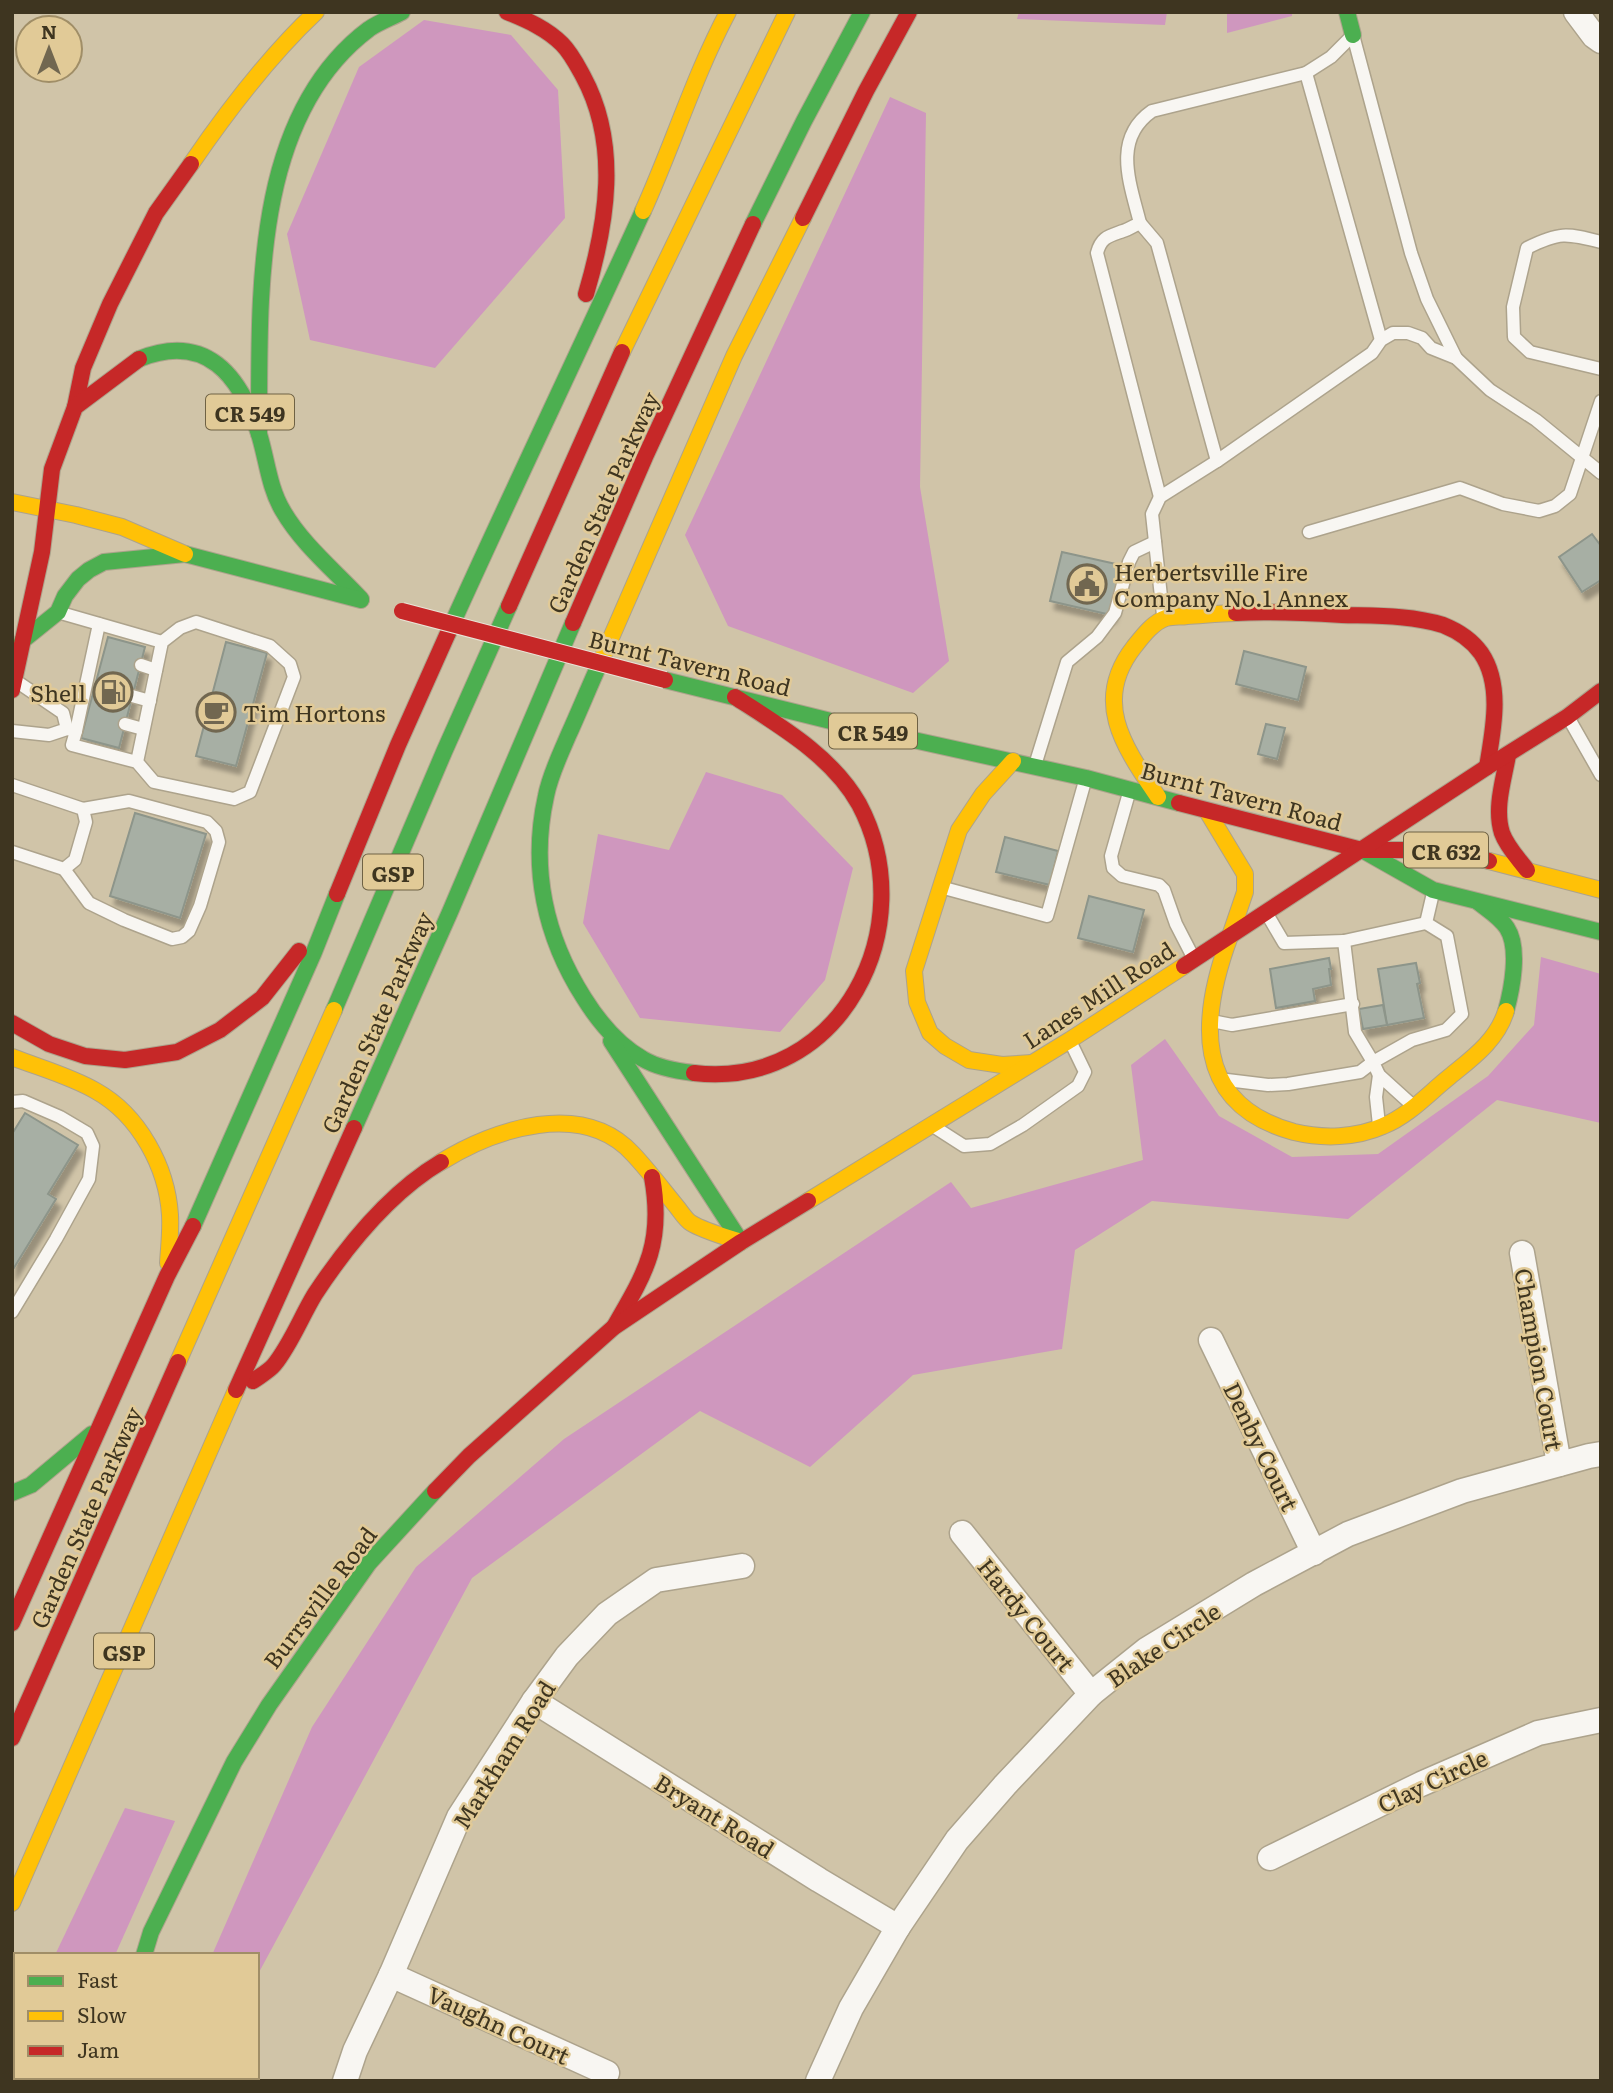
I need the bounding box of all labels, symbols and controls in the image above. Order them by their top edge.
north arrow [14,14,84,84]
text: N [41,17,57,45]
street label: Garden State Parkway [538,385,667,618]
road number: CR 549 [206,394,294,430]
place label: Herbertsville Fire Company No.1 Annex [1114,554,1348,614]
public building icon: Herbertsville Fire Company No.1 Annex [1066,563,1108,605]
street label: Burnt Tavern Road [585,620,795,704]
fuel station icon: Shell [92,671,134,713]
place label: Shell [30,675,86,709]
cafe icon: Tim Hortons [195,691,237,733]
place label: Tim Hortons [243,695,385,729]
road number: CR 549 [829,714,917,748]
street label: Burnt Tavern Road [1138,752,1346,838]
road number: CR 632 [1404,832,1488,868]
road number: GSP [363,854,423,890]
street label: Garden State Parkway [312,905,441,1138]
street label: Lanes Mill Road [1015,932,1181,1056]
street label: Champion Court [1507,1265,1573,1453]
street label: Denby Court [1216,1376,1308,1517]
street label: Garden State Parkway [21,1400,150,1633]
street label: Burrsville Road [254,1519,384,1675]
street label: Hardy Court [971,1550,1084,1679]
street label: Blake Circle [1099,1593,1227,1695]
road number: GSP [94,1634,154,1668]
street label: Markham Road [444,1673,562,1835]
street label: Clay Circle [1371,1740,1493,1820]
street label: Bryant Road [649,1765,781,1865]
legend [14,1953,259,2079]
text: Fast [77,1963,118,1994]
street label: Vaughn Court [422,1976,576,2072]
text: Slow [77,1998,127,2029]
text: Jam [77,2033,119,2064]

